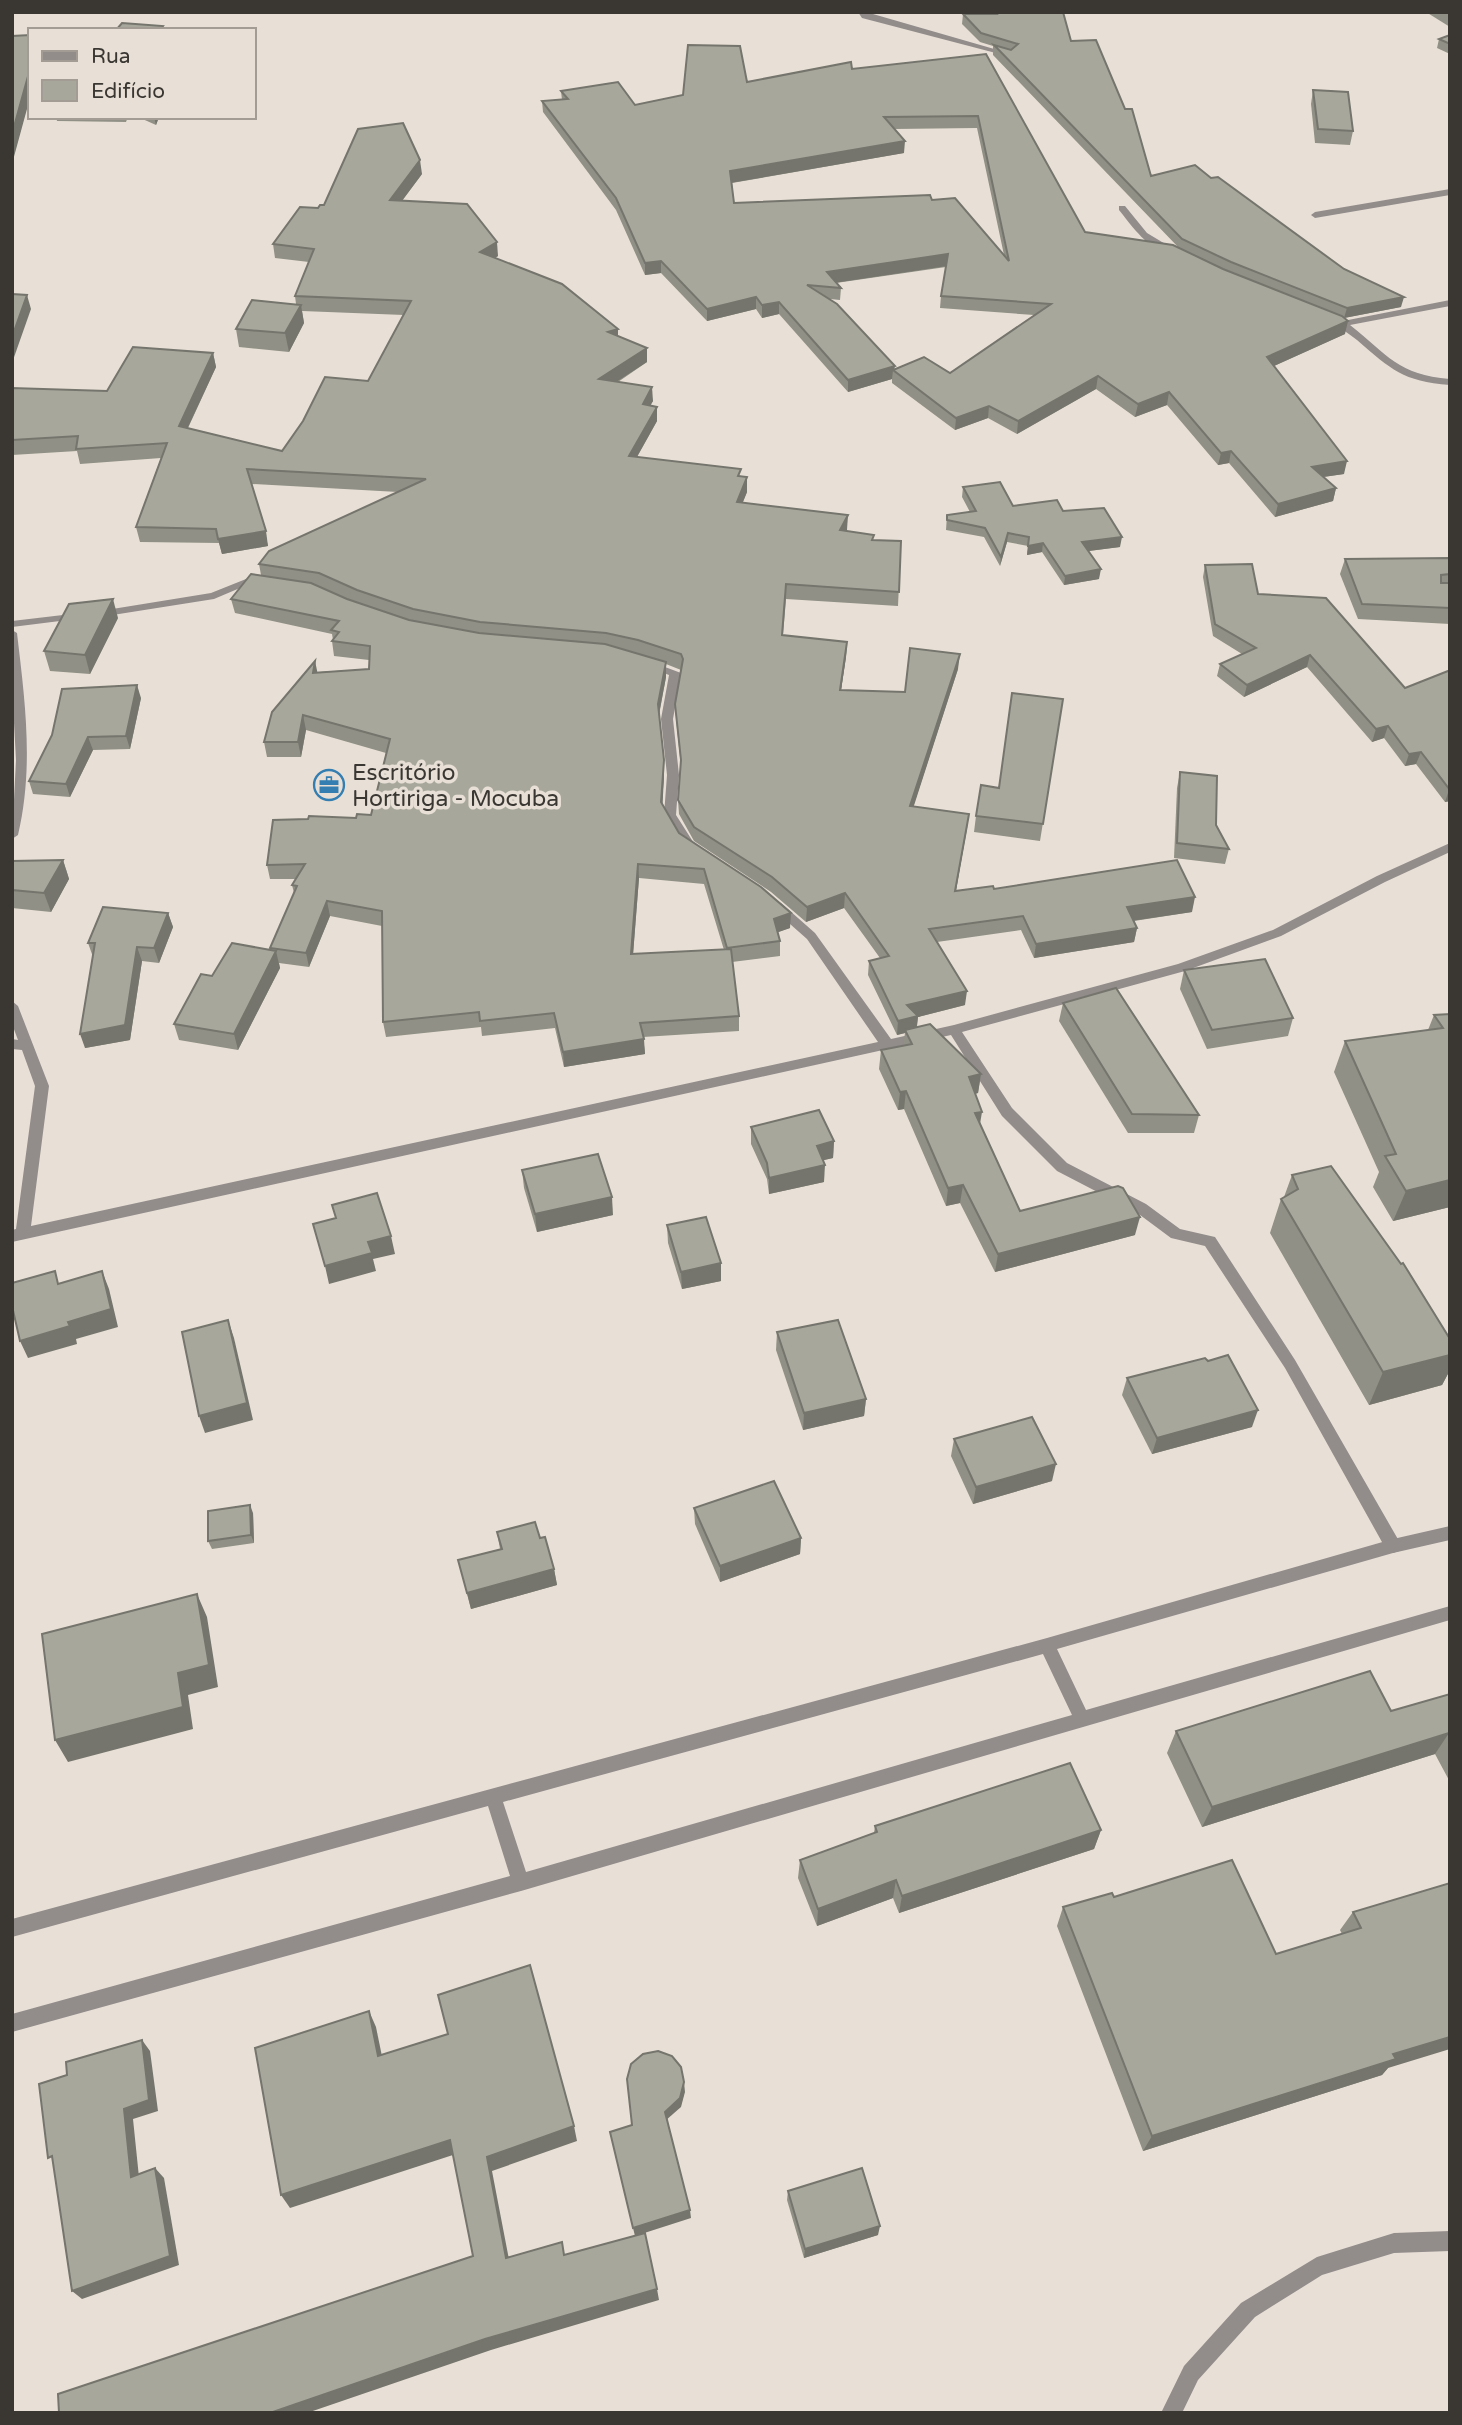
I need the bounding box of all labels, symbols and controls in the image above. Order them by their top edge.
legend [28,28,256,119]
text: Rua [91,44,131,69]
text: Edifício [91,79,165,104]
place label: Escritório Hortiriga - Mocuba [352,759,559,813]
office icon: Escritório Hortiriga - Mocuba [312,768,346,802]

